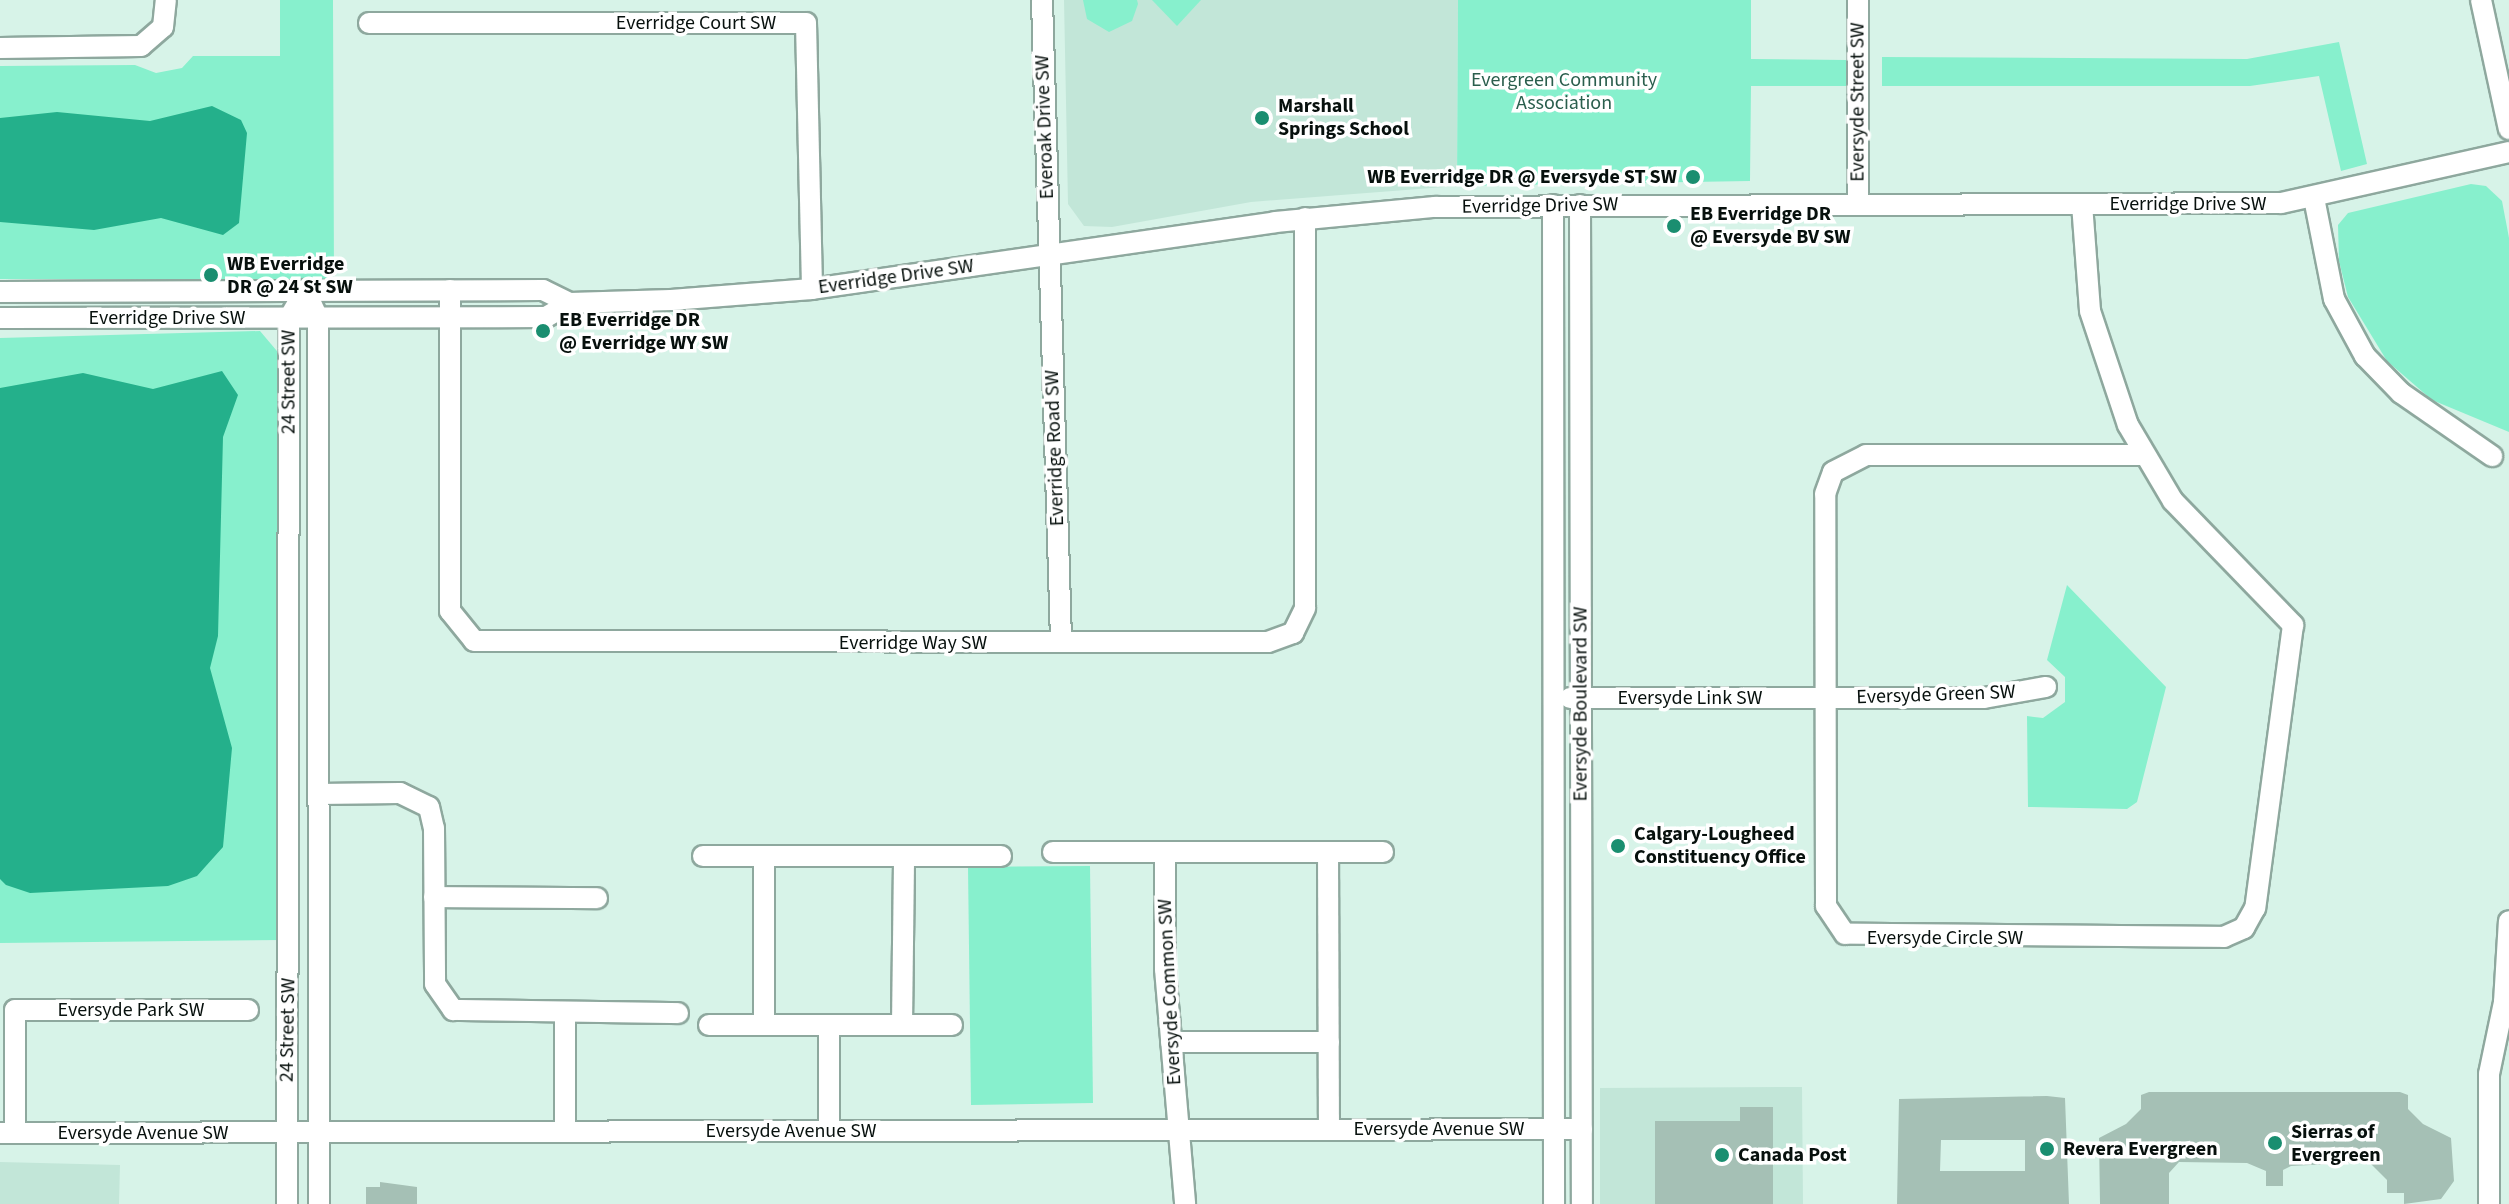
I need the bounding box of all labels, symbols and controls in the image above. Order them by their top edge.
street label: Everridge Court SW [616,11,776,35]
street label: Eversyde Street SW [1846,22,1870,182]
street label: Everoak Drive SW [1030,54,1060,200]
park label: Evergreen Community Association [1471,68,1657,115]
place label: Marshall Springs School [1278,94,1409,141]
marker: Marshall Springs School [1253,109,1271,127]
place label: WB Everridge DR @ Eversyde ST SW [1367,165,1677,189]
marker: WB Everridge DR @ Eversyde ST SW [1684,168,1702,186]
street label: Everridge Drive SW [2110,192,2266,216]
street label: Everridge Drive SW [1461,193,1619,219]
place label: EB Everridge DR @ Eversyde BV SW [1690,202,1851,249]
marker: EB Everridge DR @ Eversyde BV SW [1665,217,1683,235]
place label: WB Everridge DR @ 24 St SW [227,252,353,299]
street label: Everridge Drive SW [817,254,975,300]
marker: WB Everridge DR @ 24 St SW [202,266,220,284]
street label: Everridge Drive SW [89,306,245,330]
place label: EB Everridge DR @ Everridge WY SW [559,308,728,355]
marker: EB Everridge DR @ Everridge WY SW [534,322,552,340]
street label: 24 Street SW [277,330,301,434]
street label: Everridge Road SW [1040,369,1070,527]
street label: Eversyde Boulevard SW [1569,607,1593,801]
street label: Everridge Way SW [839,631,987,655]
street label: Eversyde Green SW [1856,680,2016,710]
street label: Eversyde Link SW [1618,686,1762,710]
place label: Calgary-Lougheed Constituency Office [1634,822,1806,869]
marker: Calgary-Lougheed Constituency Office [1609,837,1627,855]
street label: Eversyde Common SW [1153,898,1187,1086]
street label: Eversyde Circle SW [1867,926,2023,950]
street label: 24 Street SW [275,978,301,1082]
street label: Eversyde Park SW [58,998,204,1022]
street label: Eversyde Avenue SW [1353,1117,1525,1141]
street label: Eversyde Avenue SW [705,1119,877,1143]
place label: Sierras of Evergreen [2291,1120,2381,1167]
street label: Eversyde Avenue SW [57,1121,229,1145]
marker: Sierras of Evergreen [2266,1134,2284,1152]
place label: Revera Evergreen [2063,1137,2218,1161]
marker: Revera Evergreen [2038,1140,2056,1158]
place label: Canada Post [1738,1143,1847,1167]
marker: Canada Post [1713,1146,1731,1164]

